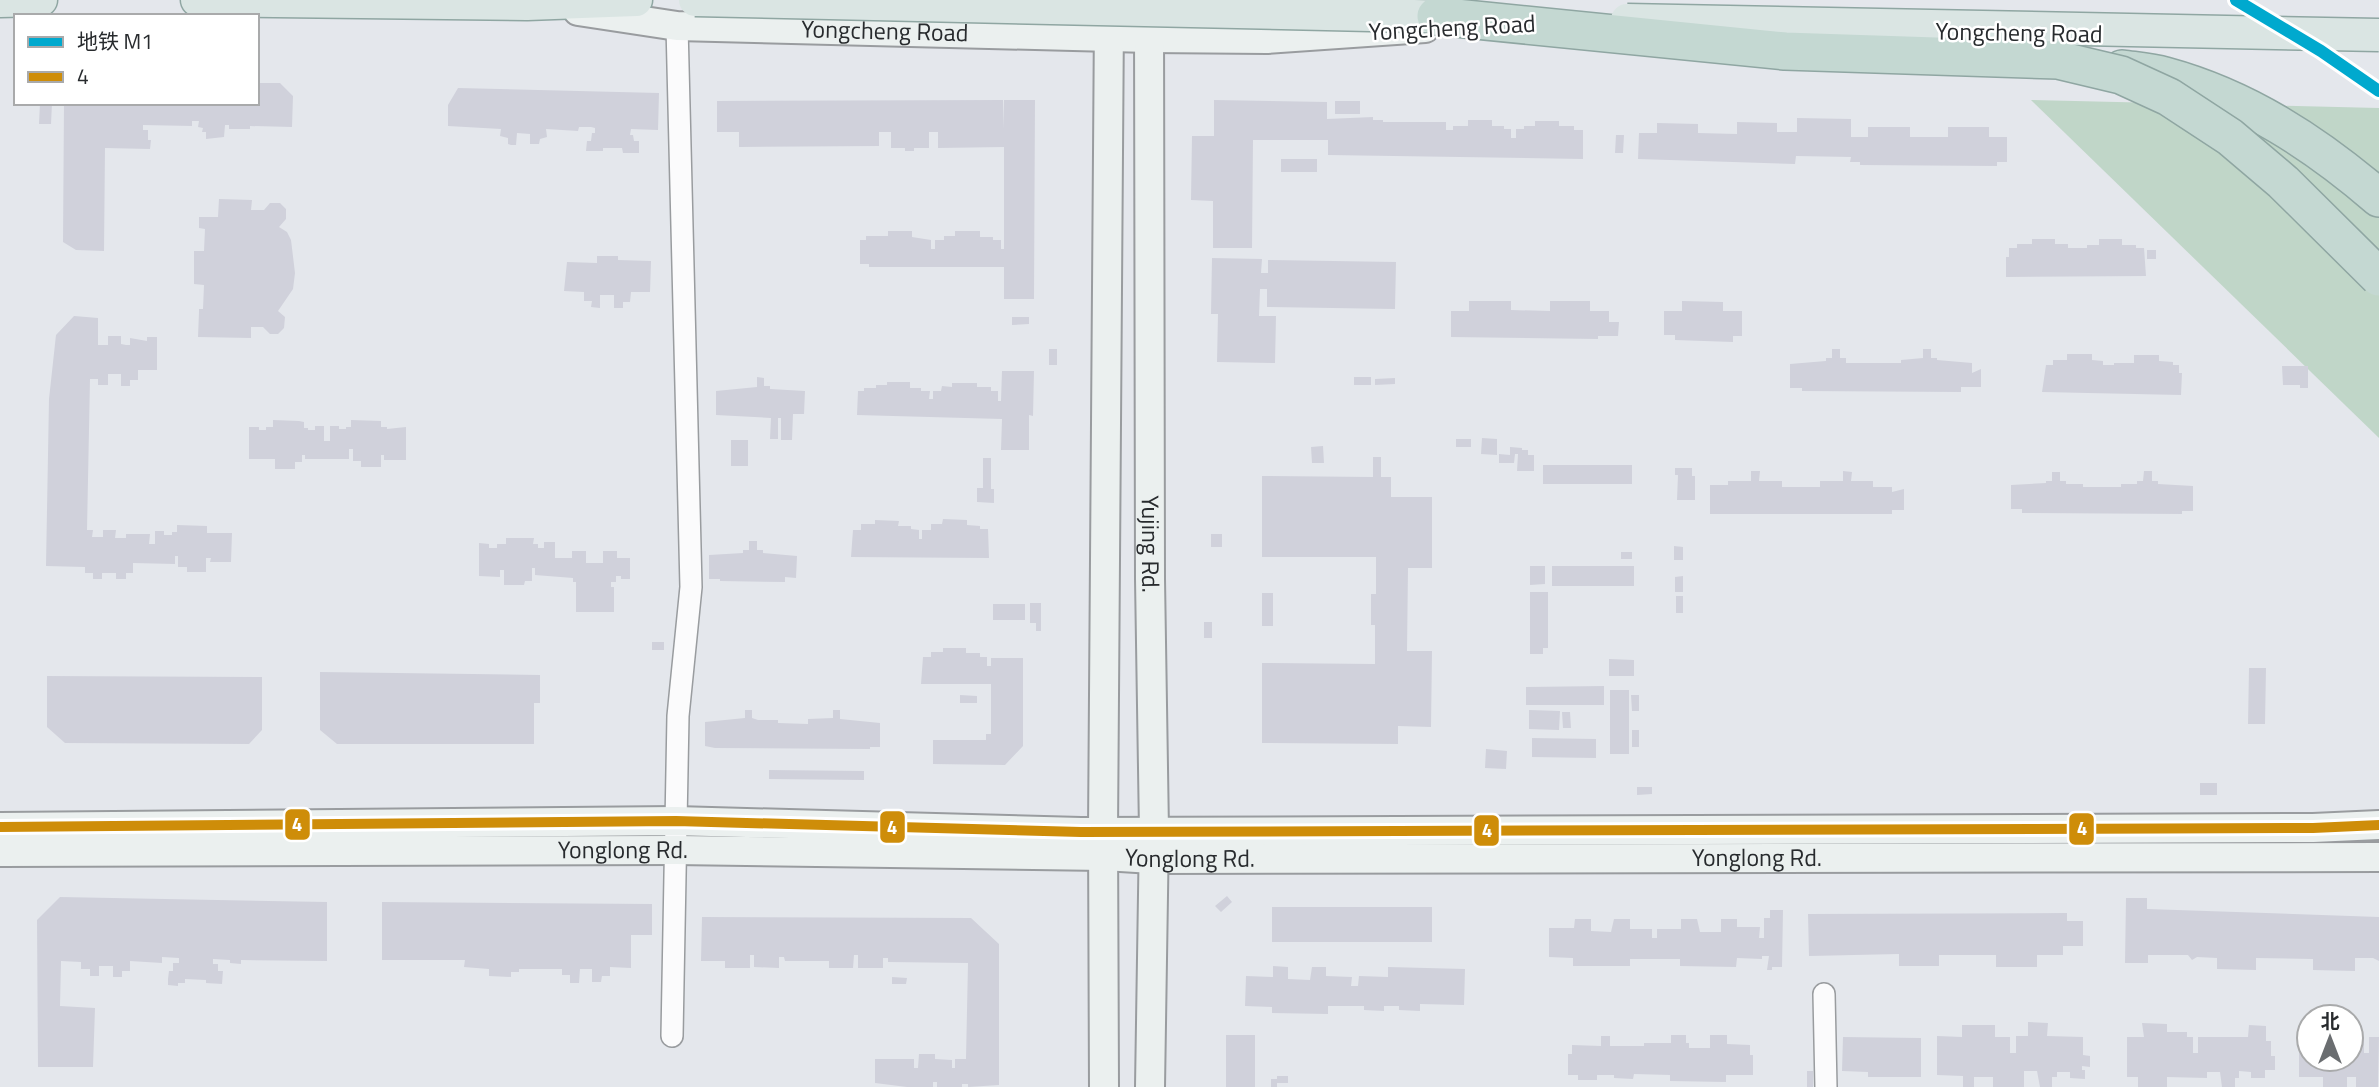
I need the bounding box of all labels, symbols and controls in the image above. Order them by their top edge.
street label: Yongcheng Road [1368,5,1536,49]
street label: Yongcheng Road [801,10,969,50]
street label: Yongcheng Road [1935,13,2103,51]
legend [14,14,259,105]
text: 地铁 M1 [77,25,153,57]
text: 4 [77,60,89,92]
street label: Yujing Rd. [1133,495,1169,593]
line badge: 4 [284,808,311,841]
text: 4 [292,809,302,838]
line badge: 4 [879,810,906,844]
text: 4 [887,812,897,841]
line badge: 4 [2068,812,2095,846]
text: 4 [2077,813,2087,842]
line badge: 4 [1473,814,1500,847]
text: 4 [1482,815,1492,844]
street label: Yonglong Rd. [558,831,688,867]
street label: Yonglong Rd. [1124,838,1255,876]
street label: Yonglong Rd. [1692,839,1822,875]
north arrow [2295,1003,2365,1073]
text: 北 [2320,1006,2340,1035]

